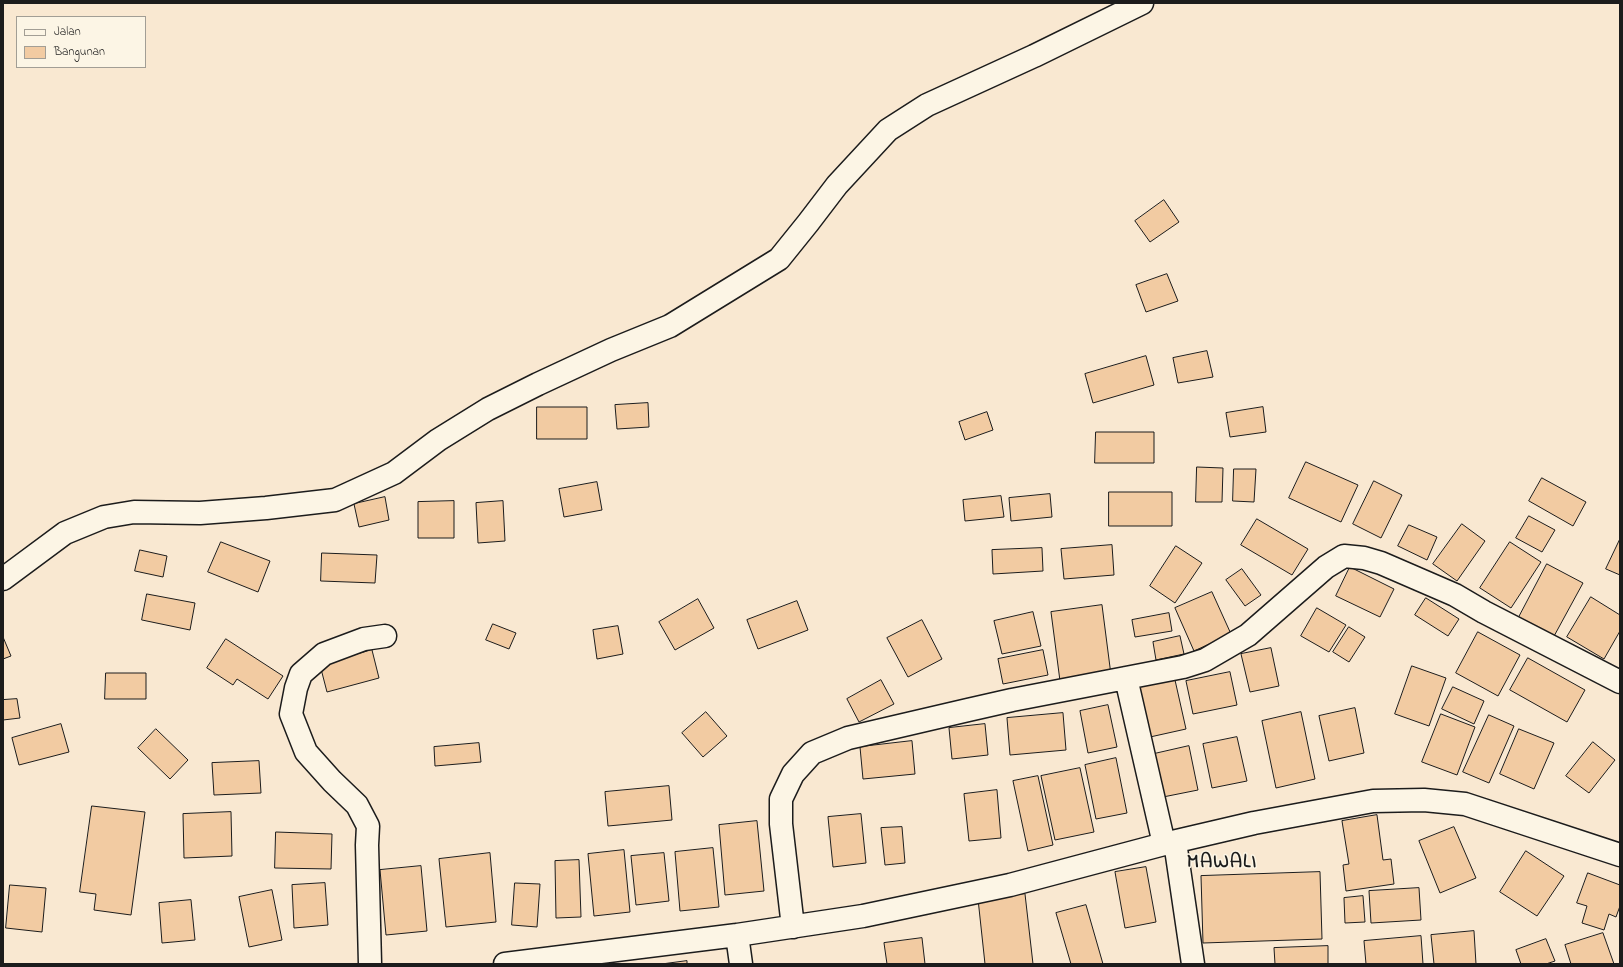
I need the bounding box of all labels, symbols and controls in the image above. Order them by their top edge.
legend [16,16,146,68]
text: Jalan [54,23,81,41]
text: Bangunan [54,43,105,61]
district label: MAWALI [1187,852,1257,876]

